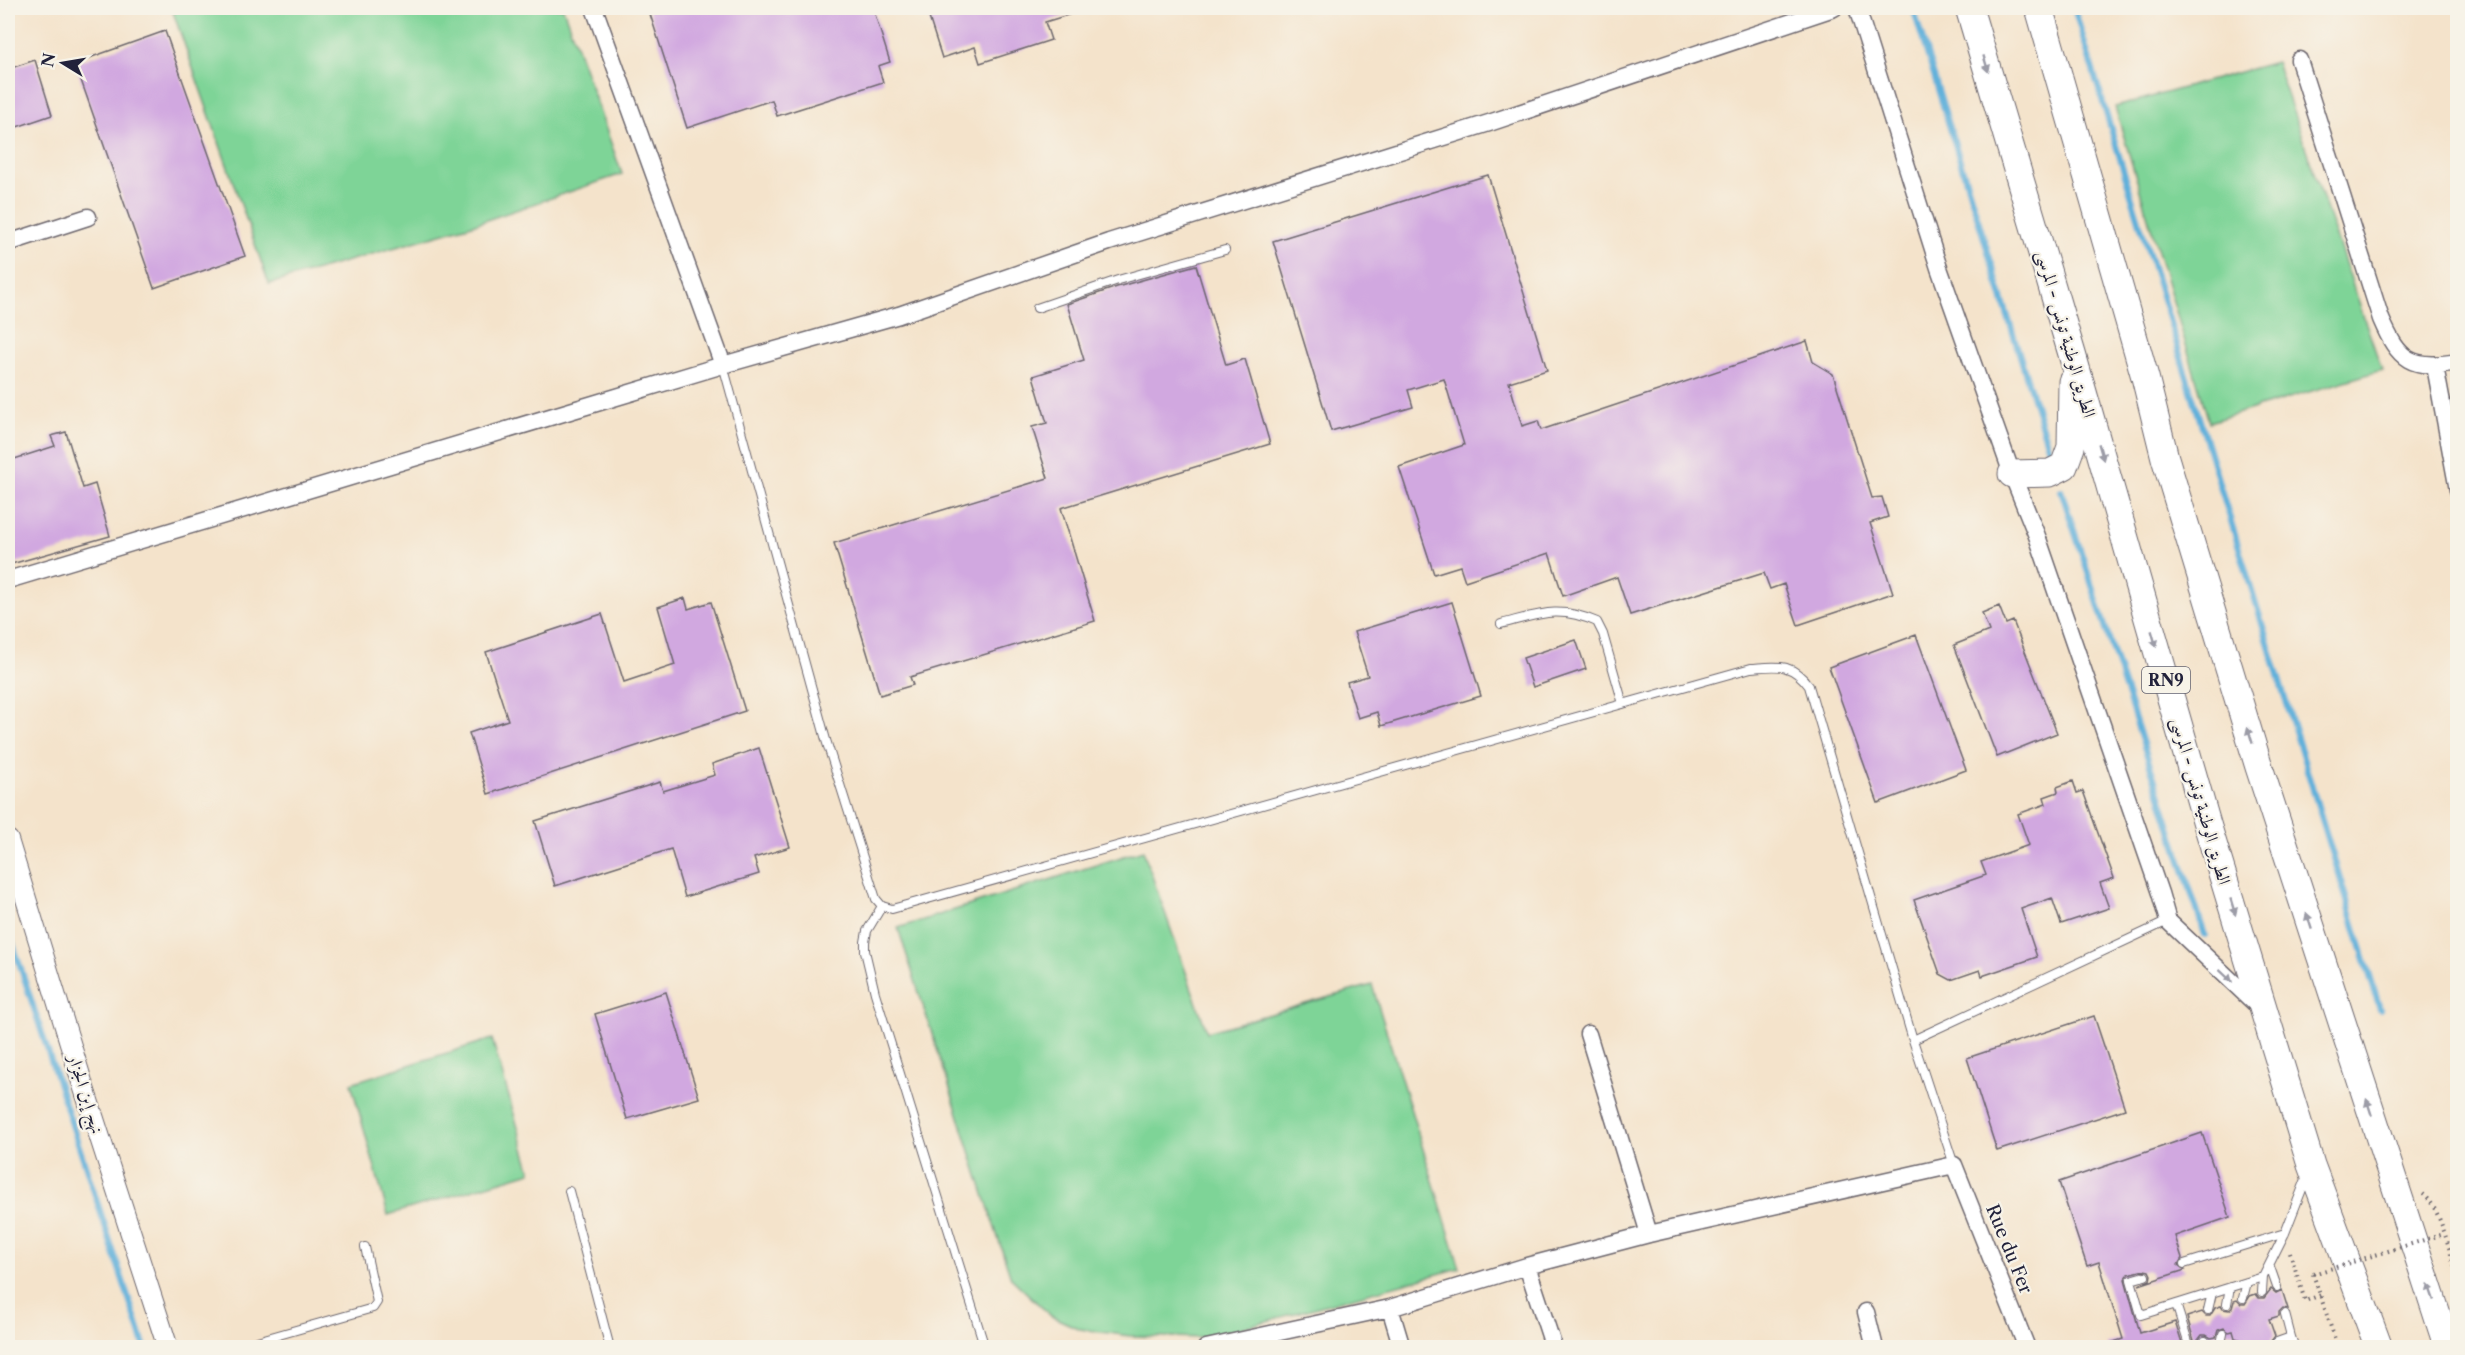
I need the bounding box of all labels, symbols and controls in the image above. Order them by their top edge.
north arrow [33,33,93,93]
text: N [37,51,59,69]
one-way arrow [1982,55,1991,73]
street label: الطريق الوطنية تونس - المرسى [2030,248,2100,421]
one-way arrow [2096,443,2106,461]
one-way arrow [2150,630,2159,648]
road number: RN9 [2142,667,2190,693]
street label: الطريق الوطنية تونس - المرسى [2165,715,2235,888]
one-way arrow [2245,726,2254,744]
one-way arrow [2229,898,2238,916]
one-way arrow [2304,912,2313,930]
one-way arrow [2218,968,2232,982]
street label: نهج إبن الجزار [58,1050,109,1138]
one-way arrow [2364,1098,2373,1116]
street label: Rue du Fer [1981,1201,2037,1297]
one-way arrow [2425,1283,2435,1301]

